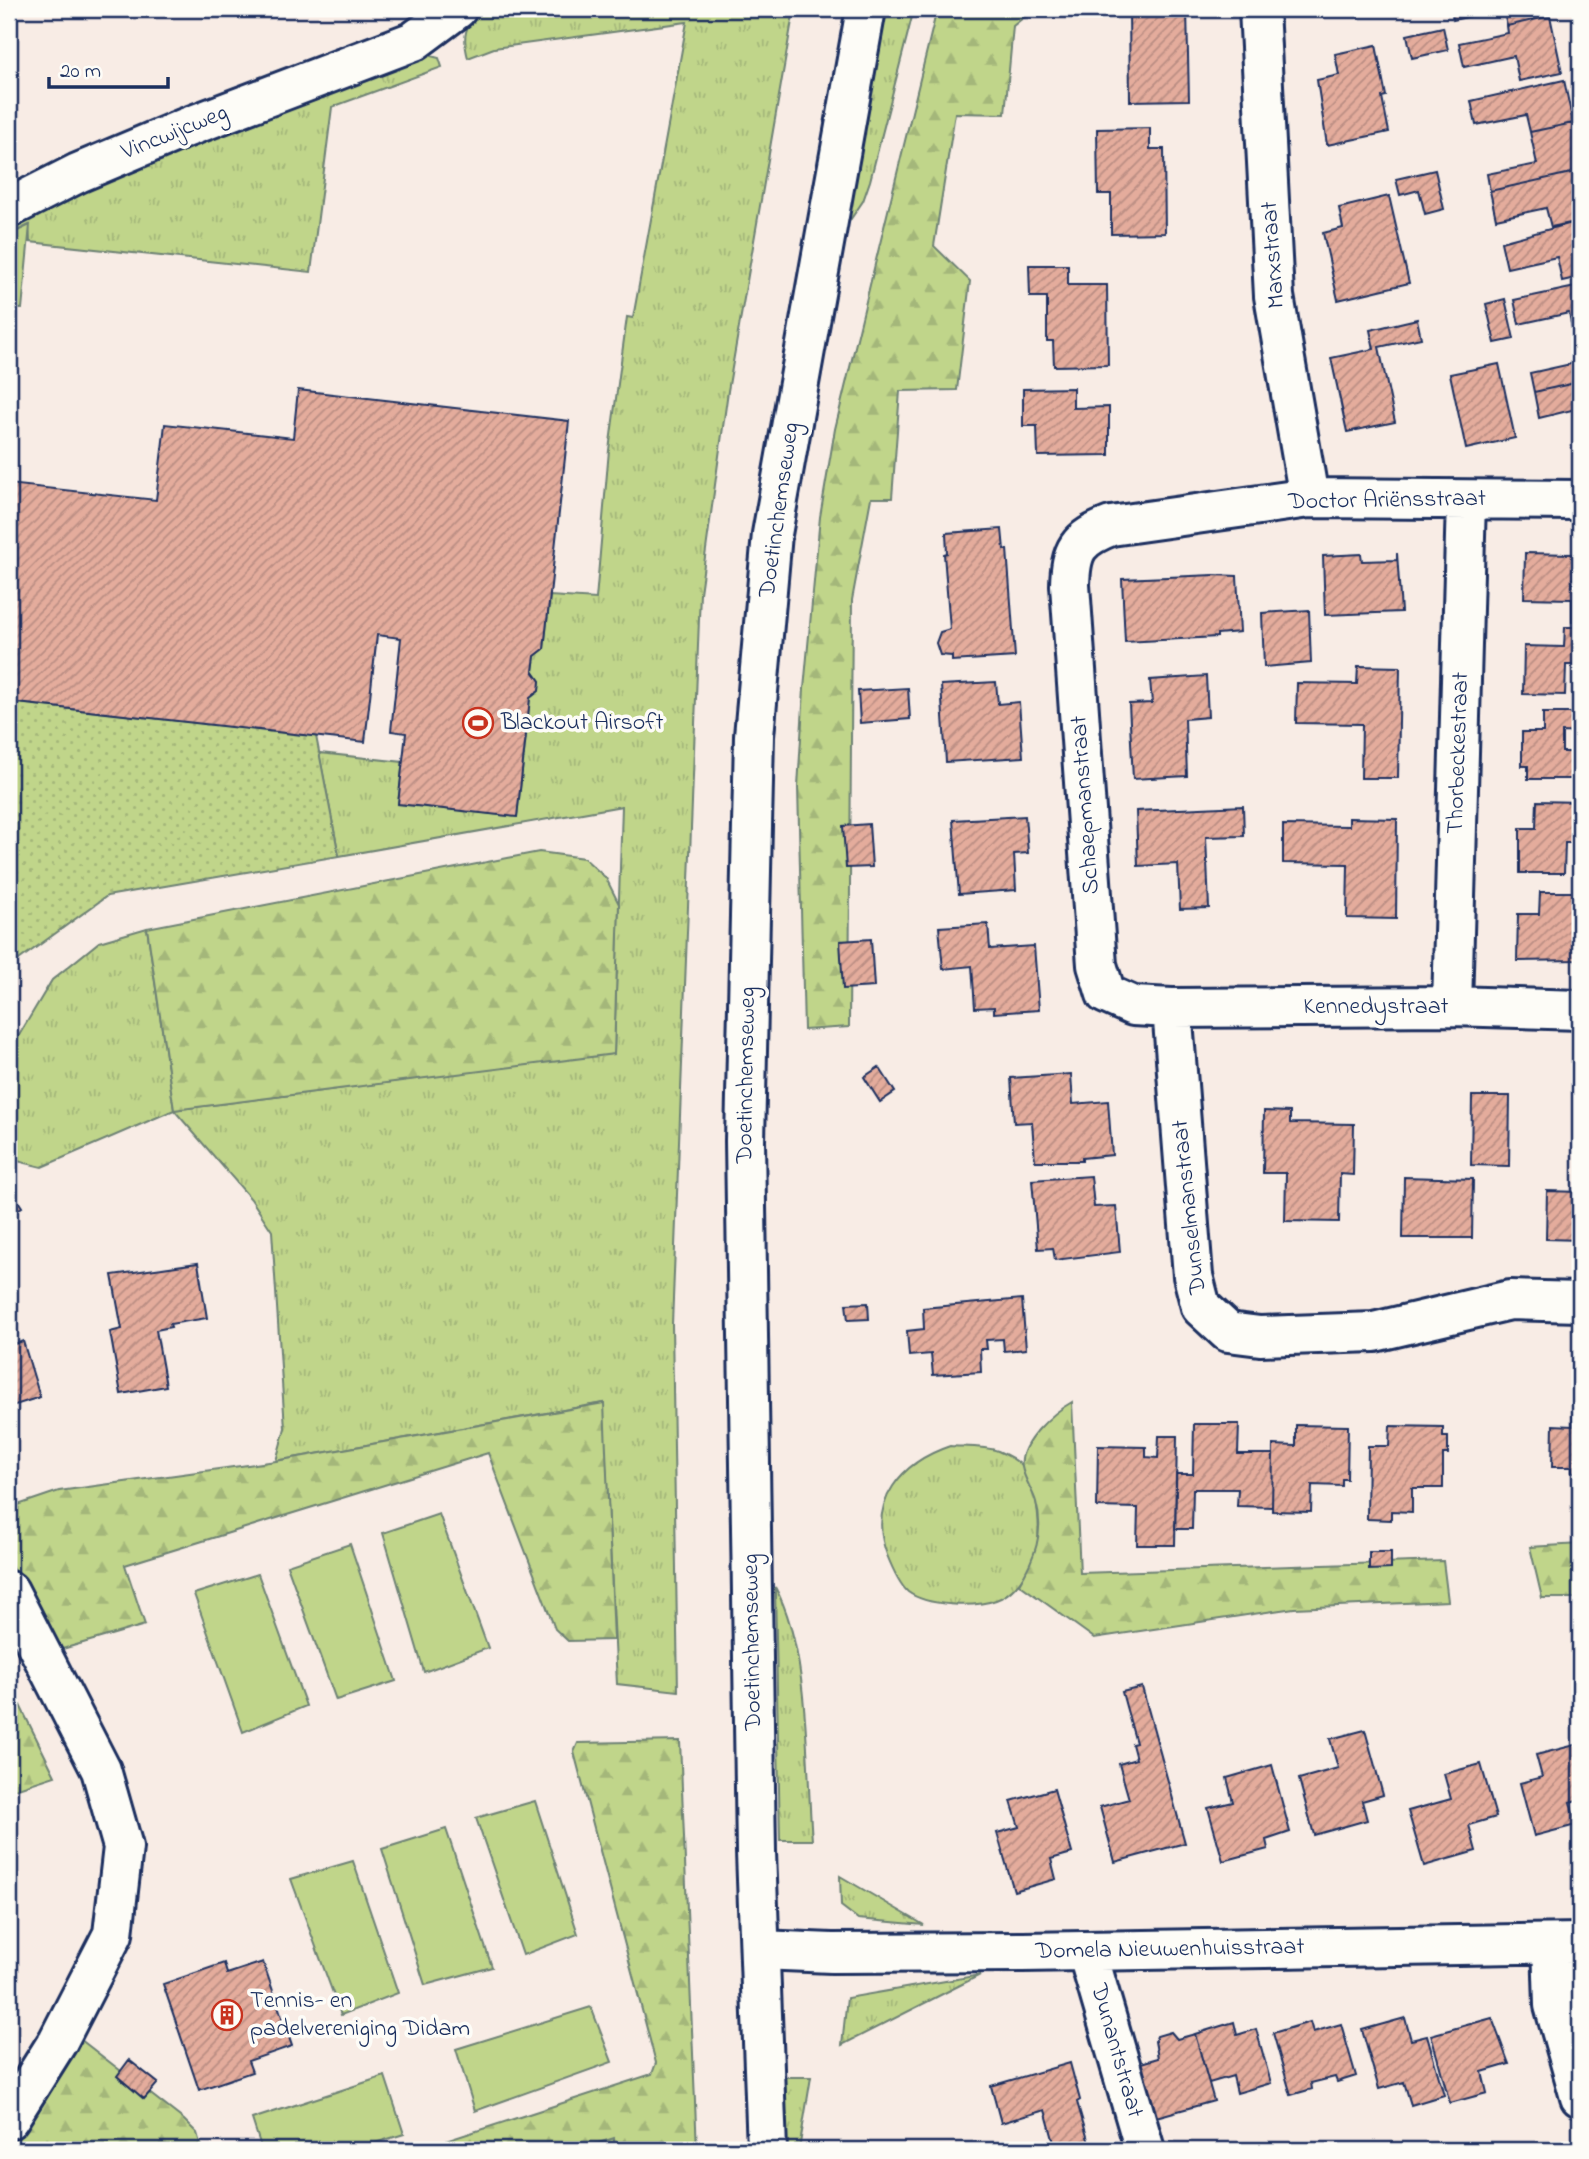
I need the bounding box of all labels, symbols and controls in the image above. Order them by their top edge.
scale bar [49,46,168,90]
text: 20 m [60,57,101,87]
street label: Vincwijcweg [116,96,234,171]
street label: Marxstraat [1253,200,1295,310]
street label: Doetinchemseweg [750,420,810,601]
street label: Doctor Ariënsstraat [1287,482,1486,520]
street label: Thorbeckestraat [1439,671,1479,835]
sports icon: Blackout Airsoft [461,706,495,740]
place label: Blackout Airsoft [500,706,664,741]
street label: Schaepmanstraat [1062,714,1110,896]
street label: Doetinchemseweg [728,986,766,1165]
street label: Kennedystraat [1303,990,1449,1026]
street label: Dunselmanstraat [1163,1118,1217,1297]
street label: Doetinchemseweg [734,1553,772,1732]
street label: Domela Nieuwenhuisstraat [1034,1930,1305,1970]
street label: Dunantstraat [1080,1979,1152,2122]
place label: Tennis- en padelvereniging Didam [250,1984,470,2047]
building icon: Tennis- en padelvereniging Didam [210,1998,244,2032]

